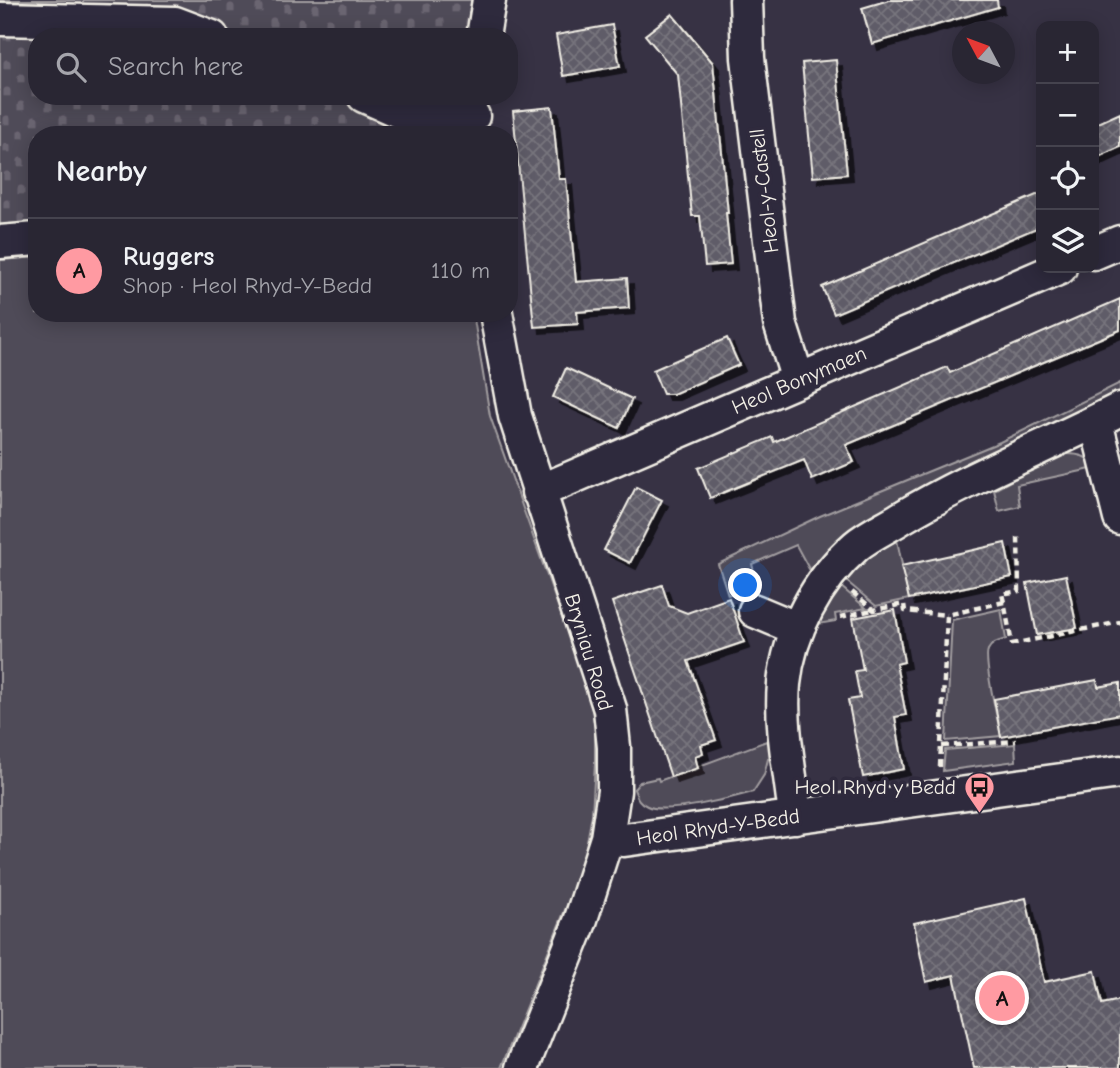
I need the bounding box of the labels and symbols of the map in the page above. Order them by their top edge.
north arrow [952,21,1015,84]
street label: Heol-y-Castell [744,127,784,255]
street label: Heol Bonymaen [728,341,870,419]
your location [728,568,762,602]
street label: Bryniau Road [560,591,618,713]
bus stop icon: Heol Rhyd y Bedd [962,770,996,814]
place label: Heol Rhyd y Bedd [794,775,956,799]
street label: Heol Rhyd-Y-Bedd [635,804,801,850]
pin: A [979,972,1025,1024]

